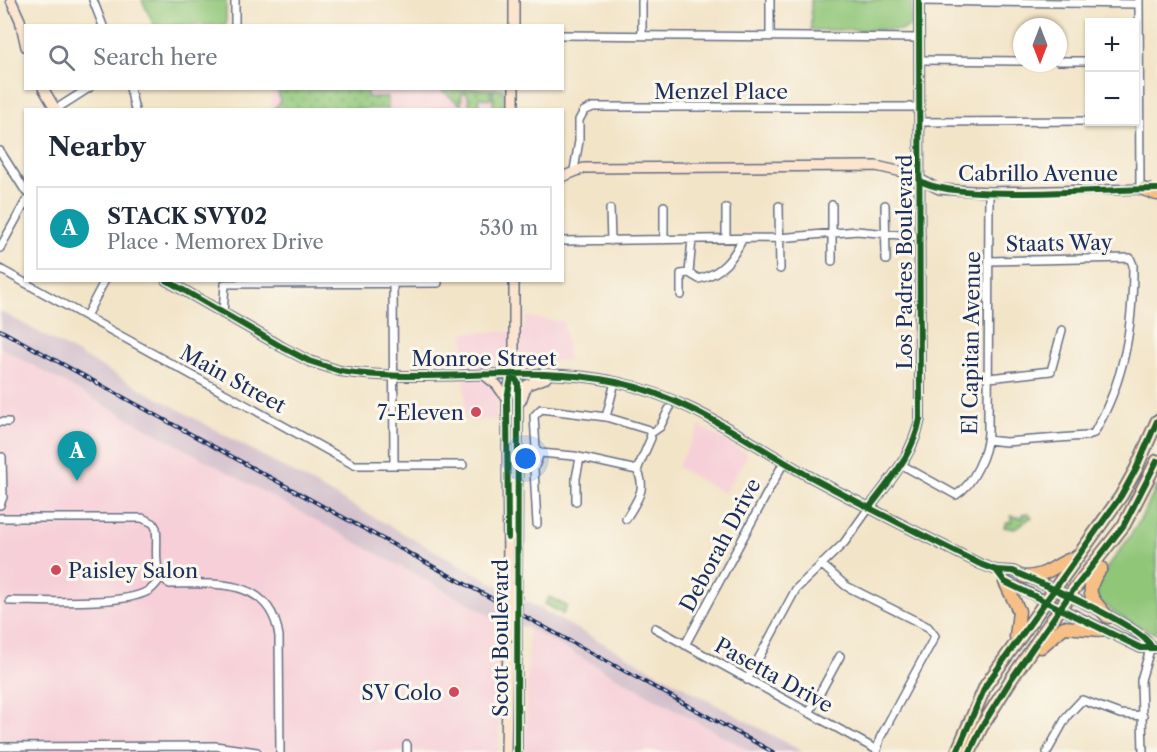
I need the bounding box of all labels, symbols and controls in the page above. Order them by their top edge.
north arrow [1013,18,1067,72]
map controls [1085,18,1139,126]
button: + [1085,18,1139,72]
search box [24,24,564,90]
icon: search [45,41,78,74]
text: Search here [93,44,218,71]
button: − [1085,72,1139,126]
street label: Menzel Place [654,79,788,104]
text: Nearby [48,131,146,163]
street label: Los Padres Boulevard [892,154,917,370]
street label: Cabrillo Avenue [958,161,1118,186]
text: STACK SVY02 [107,203,267,230]
text: A [62,216,77,240]
text: 530 m [480,216,538,240]
text: Place · Memorex Drive [107,230,324,254]
street label: Staats Way [1005,230,1113,256]
street label: El Capitan Avenue [957,251,985,435]
street label: Main Street [176,340,291,419]
street label: Monroe Street [411,346,557,371]
place label: 7-Eleven [377,400,464,425]
marker: 7-Eleven [469,405,483,419]
pin: A [58,432,97,481]
your location [511,444,540,473]
street label: Deborah Drive [674,474,766,616]
place label: Paisley Salon [68,558,198,583]
street label: Scott Boulevard [488,559,513,717]
marker: Paisley Salon [49,563,63,577]
street label: Pasetta Drive [710,632,838,718]
place label: SV Colo [361,680,442,705]
marker: SV Colo [447,685,461,699]

